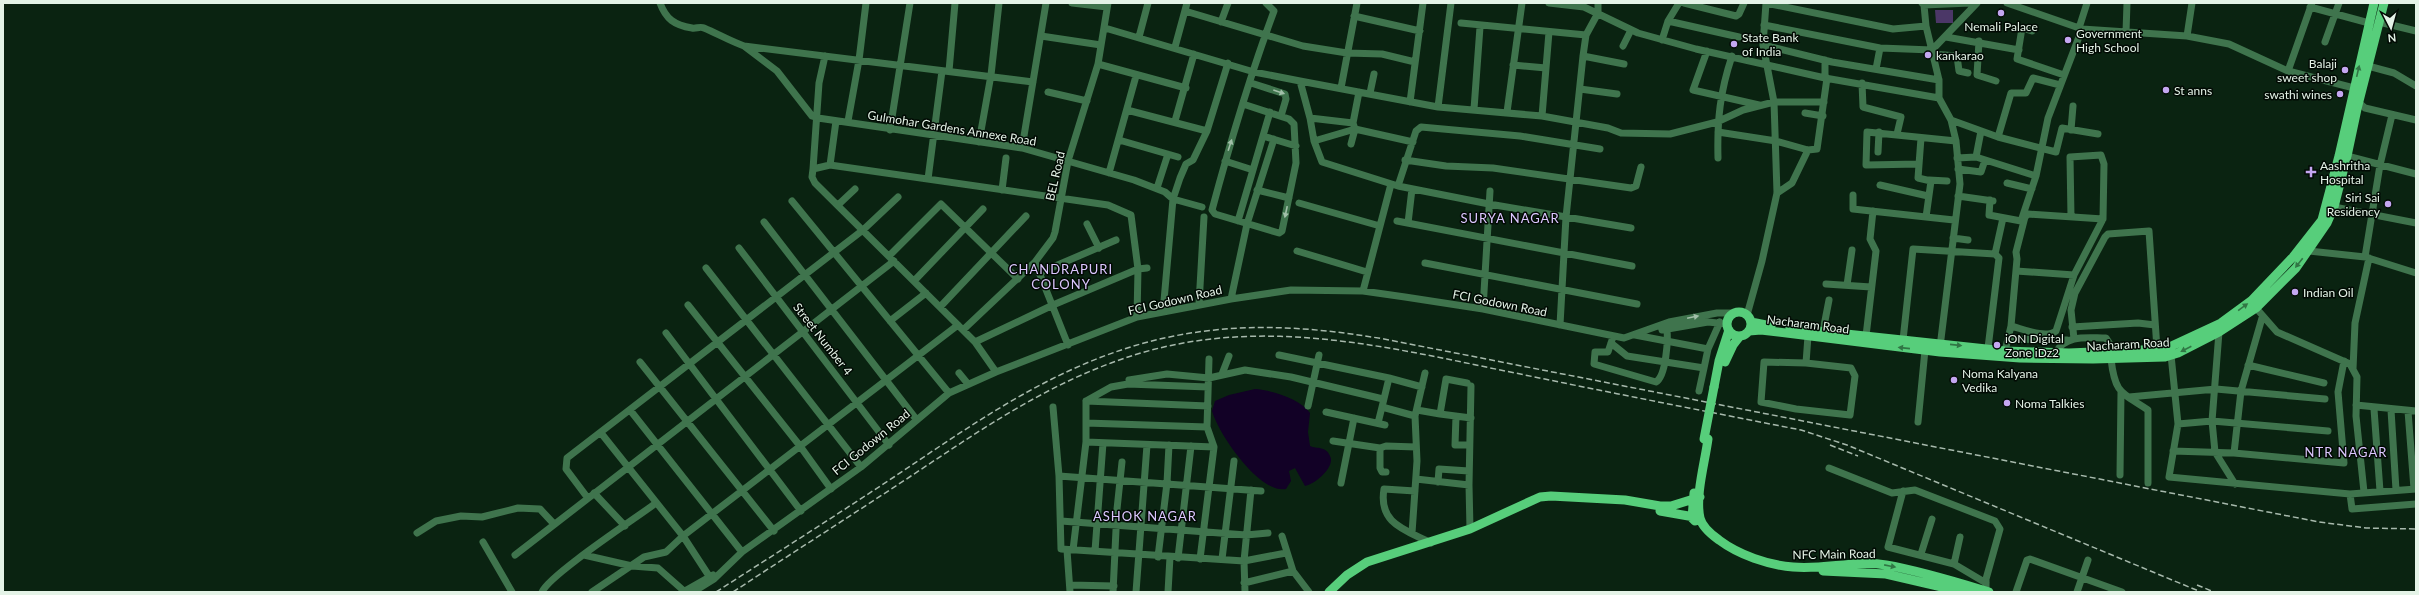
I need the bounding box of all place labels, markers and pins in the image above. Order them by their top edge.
marker: Nemali Palace [1996,8,2006,18]
place label: Nemali Palace [1964,19,2038,34]
place label: Government High School [2076,26,2143,55]
place label: State Bank of India [1742,30,1799,59]
marker: Government High School [2063,35,2073,45]
marker: State Bank of India [1729,39,1739,49]
place label: kankarao [1936,48,1984,63]
marker: kankarao [1923,50,1933,60]
place label: Balaji sweet shop [2277,56,2337,85]
marker: Balaji sweet shop [2340,65,2350,75]
place label: St anns [2174,83,2212,98]
marker: St anns [2161,85,2171,95]
place label: swathi wines [2264,87,2332,102]
marker: swathi wines [2335,89,2345,99]
place label: Aashritha Hospital [2320,158,2370,187]
marker: Aashritha Hospital [2305,166,2317,178]
place label: Siri Sai Residency [2327,190,2381,219]
marker: Siri Sai Residency [2383,199,2393,209]
place label: Indian Oil [2303,285,2354,300]
marker: Indian Oil [2290,287,2300,297]
place label: iON Digital Zone iDz2 [2005,331,2064,360]
marker: iON Digital Zone iDz2 [1992,340,2002,350]
place label: Noma Kalyana Vedika [1962,366,2038,395]
marker: Noma Kalyana Vedika [1949,375,1959,385]
place label: Noma Talkies [2015,396,2084,411]
marker: Noma Talkies [2002,398,2012,408]

